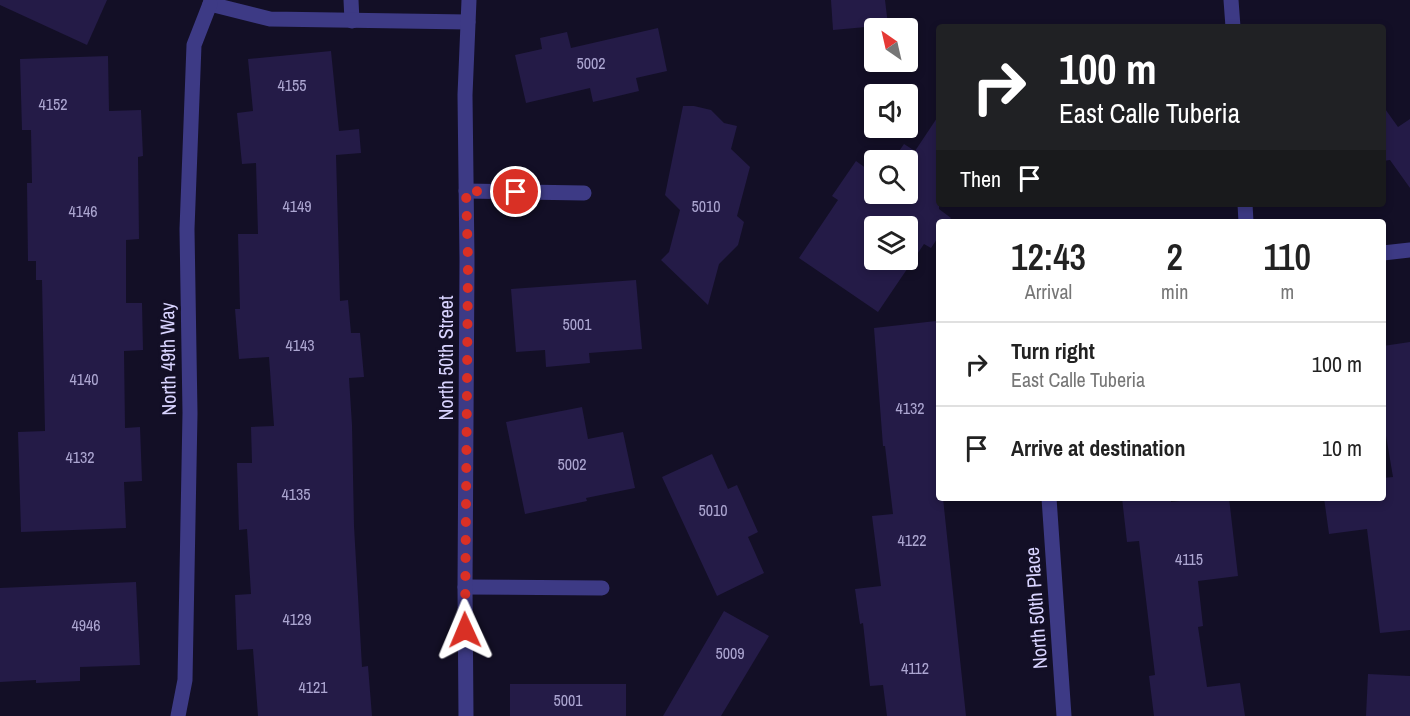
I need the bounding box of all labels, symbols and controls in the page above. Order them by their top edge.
north arrow [864,18,918,72]
map controls [864,18,918,270]
text: 100 m [1059,41,1157,97]
icon: right [960,48,1038,126]
house number: 5002 [576,52,606,74]
house number: 4155 [277,74,307,96]
button: sound [864,84,918,138]
house number: 4152 [38,93,68,115]
text: East Calle Tuberia [1059,95,1240,131]
button: search [864,150,918,204]
icon: arrive [1013,162,1046,195]
text: Then [960,164,1001,194]
pin [490,166,541,217]
icon: arrive [499,175,532,208]
house number: 4149 [282,195,312,217]
house number: 5010 [691,195,721,217]
house number: 4146 [68,200,98,222]
button: layers [864,216,918,270]
text: 12:43 [1011,233,1086,281]
text: 2 [1167,233,1183,281]
text: 110 [1263,233,1311,281]
text: Arrival [1025,278,1072,305]
text: min [1161,278,1188,305]
text: m [1280,278,1294,305]
street label: North 50th Street [432,295,459,420]
street label: North 49th Way [153,301,182,416]
house number: 5001 [562,313,592,335]
house number: 4143 [285,334,315,356]
text: Turn right [1011,336,1095,366]
icon: right [960,348,993,381]
text: 100 m [1312,349,1362,379]
text: East Calle Tuberia [1011,366,1145,393]
house number: 4140 [69,368,99,390]
house number: 4132 [895,397,925,419]
icon: arrive [960,432,993,465]
text: Arrive at destination [1011,433,1185,463]
text: 10 m [1322,433,1362,463]
house number: 4132 [65,446,95,468]
house number: 5002 [557,453,587,475]
house number: 4135 [281,483,311,505]
house number: 5010 [698,499,728,521]
house number: 4122 [897,529,927,551]
street label: North 50th Place [1018,546,1053,670]
house number: 4115 [1175,548,1203,570]
position arrow [433,598,497,662]
house number: 4129 [282,608,312,630]
house number: 4946 [71,614,101,636]
house number: 5009 [715,642,745,664]
house number: 4112 [901,657,929,679]
house number: 4121 [298,676,328,698]
house number: 5001 [553,689,583,711]

